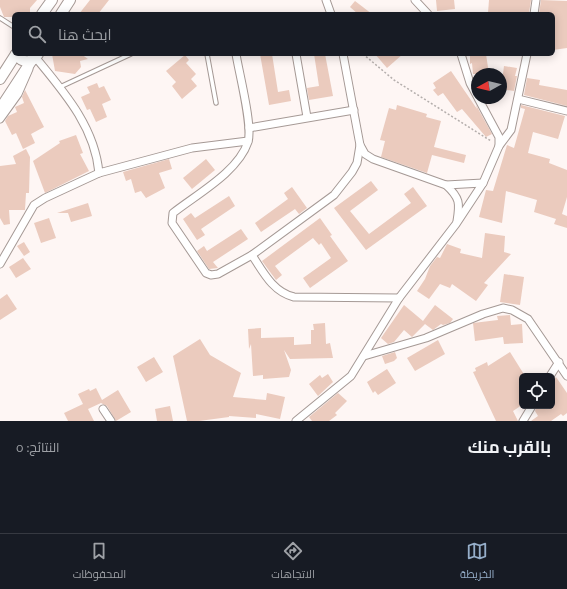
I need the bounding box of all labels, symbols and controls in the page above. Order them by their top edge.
search box [12,12,555,56]
icon: search [26,23,48,45]
text: ابحث هنا [58,26,112,44]
north arrow [471,68,507,104]
map controls [519,373,555,409]
button: locate [519,373,555,409]
text: بالقرب منك [468,437,551,457]
text: النتائج: 0 [16,440,60,455]
tab: المحفوظات [73,540,126,584]
tab: الاتجاهات [271,540,315,584]
tab: الخريطة [460,540,494,584]

